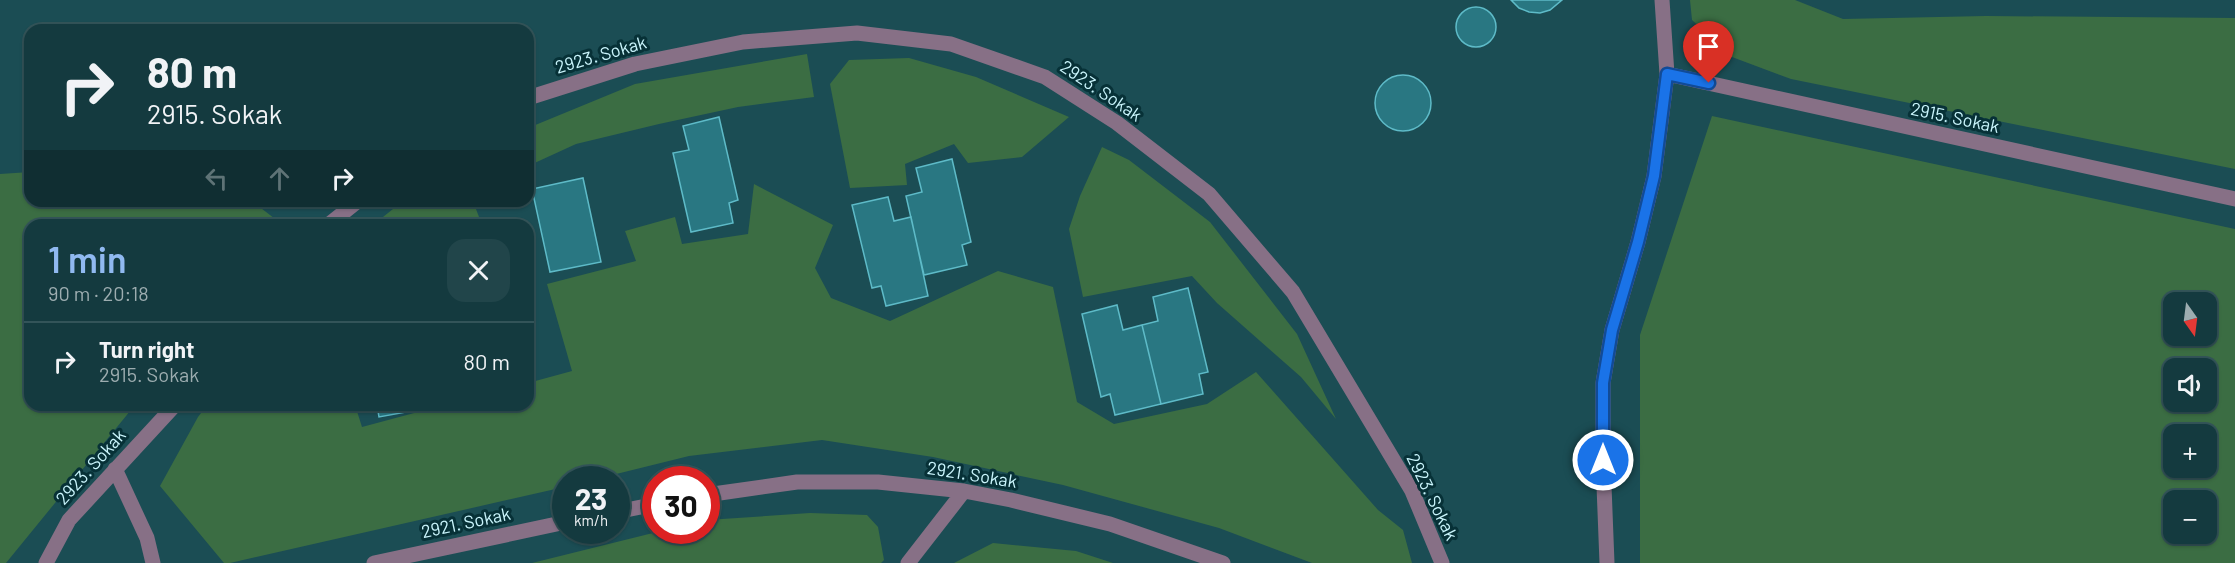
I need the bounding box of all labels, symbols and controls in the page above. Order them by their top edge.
pin [1683,21,1734,83]
icon: arrive [1692,30,1725,63]
street label: 2923. Sokak [553,31,649,78]
text: 80 m [147,46,237,96]
icon: right [48,48,126,126]
street label: 2923. Sokak [1057,55,1147,126]
text: 2915. Sokak [147,97,282,129]
street label: 2915. Sokak [1909,97,2002,137]
icon: left [200,162,233,195]
icon: ahead [263,162,296,195]
icon: right [326,162,359,195]
text: 1 min [48,237,127,280]
button: close [447,239,510,302]
text: 90 m · 20:18 [48,281,149,305]
north arrow [2163,292,2217,346]
map controls [2163,292,2217,544]
text: Turn right [99,336,194,362]
icon: right [48,345,81,378]
text: 80 m [464,348,510,374]
button: sound [2163,358,2217,412]
text: 2915. Sokak [99,362,199,386]
street label: 2923. Sokak [51,424,130,509]
button: + [2163,424,2217,478]
position arrow [1571,428,1635,492]
street label: 2923. Sokak [1402,450,1463,544]
street label: 2921. Sokak [926,456,1019,492]
speed limit sign: 30 [642,466,720,544]
text: 23 [575,480,607,516]
button: − [2163,490,2217,544]
street label: 2921. Sokak [419,502,512,542]
text: km/h [574,511,608,529]

